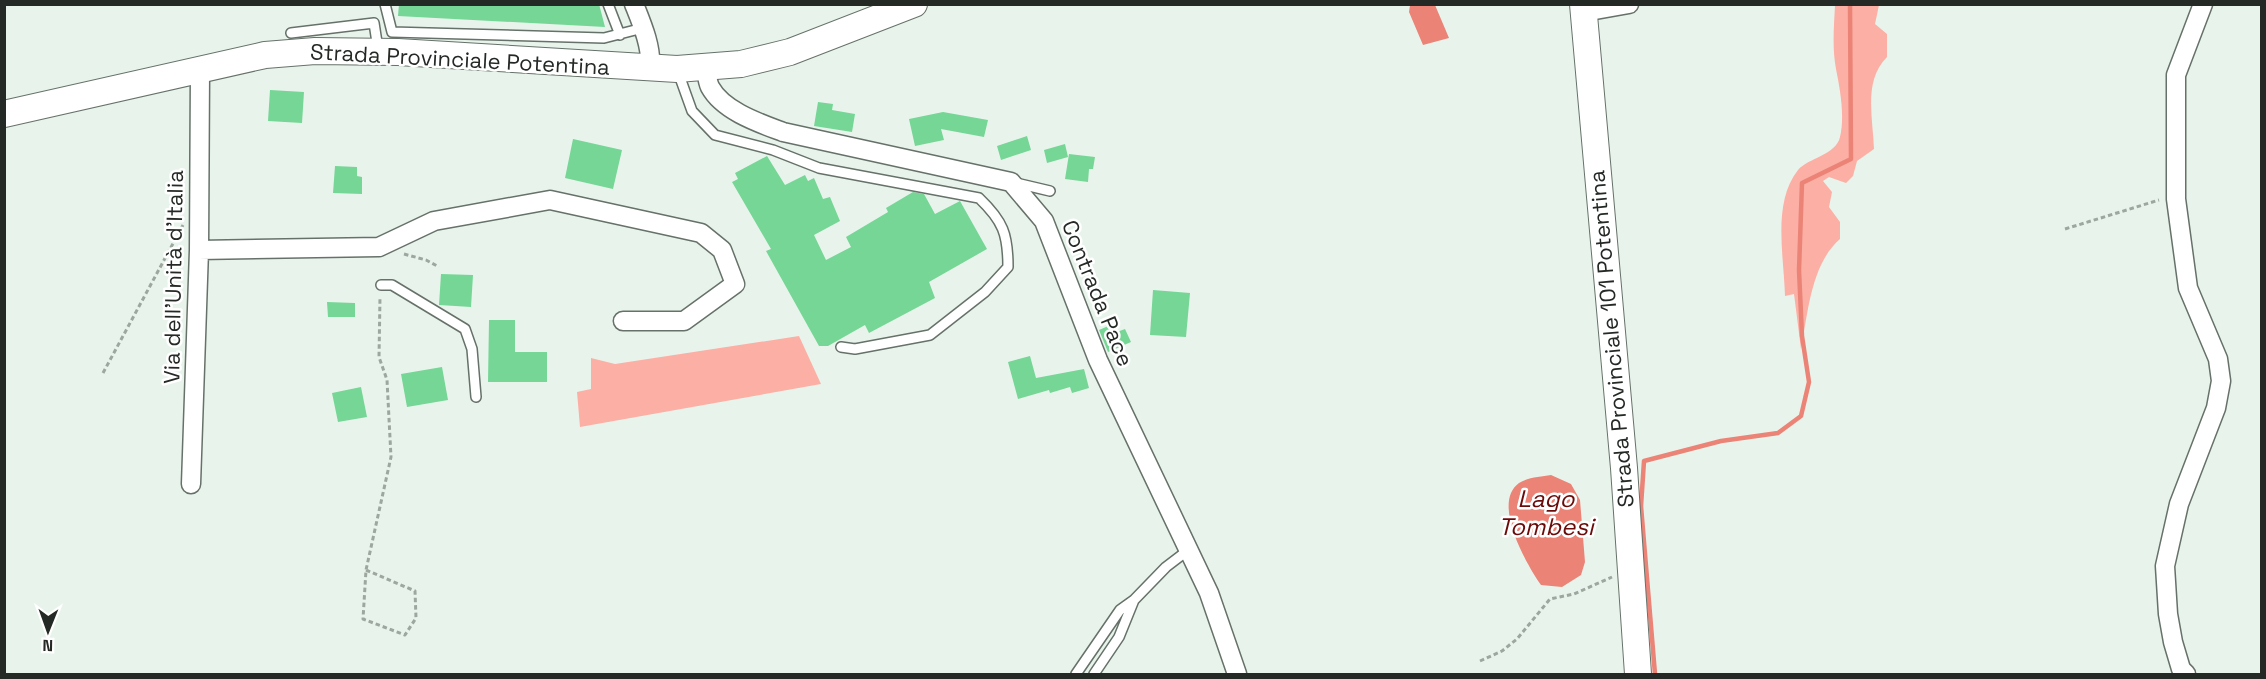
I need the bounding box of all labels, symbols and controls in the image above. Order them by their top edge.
street label: Strada Provinciale Potentina [309,37,611,81]
street label: Via dell'Unità d'Italia [157,169,189,384]
street label: Strada Provinciale 101 Potentina [1582,169,1640,509]
street label: Contrada Pace [1056,216,1140,370]
water label: Lago Tombesi [1498,483,1597,542]
north arrow [18,601,78,661]
text: N [42,635,53,656]

